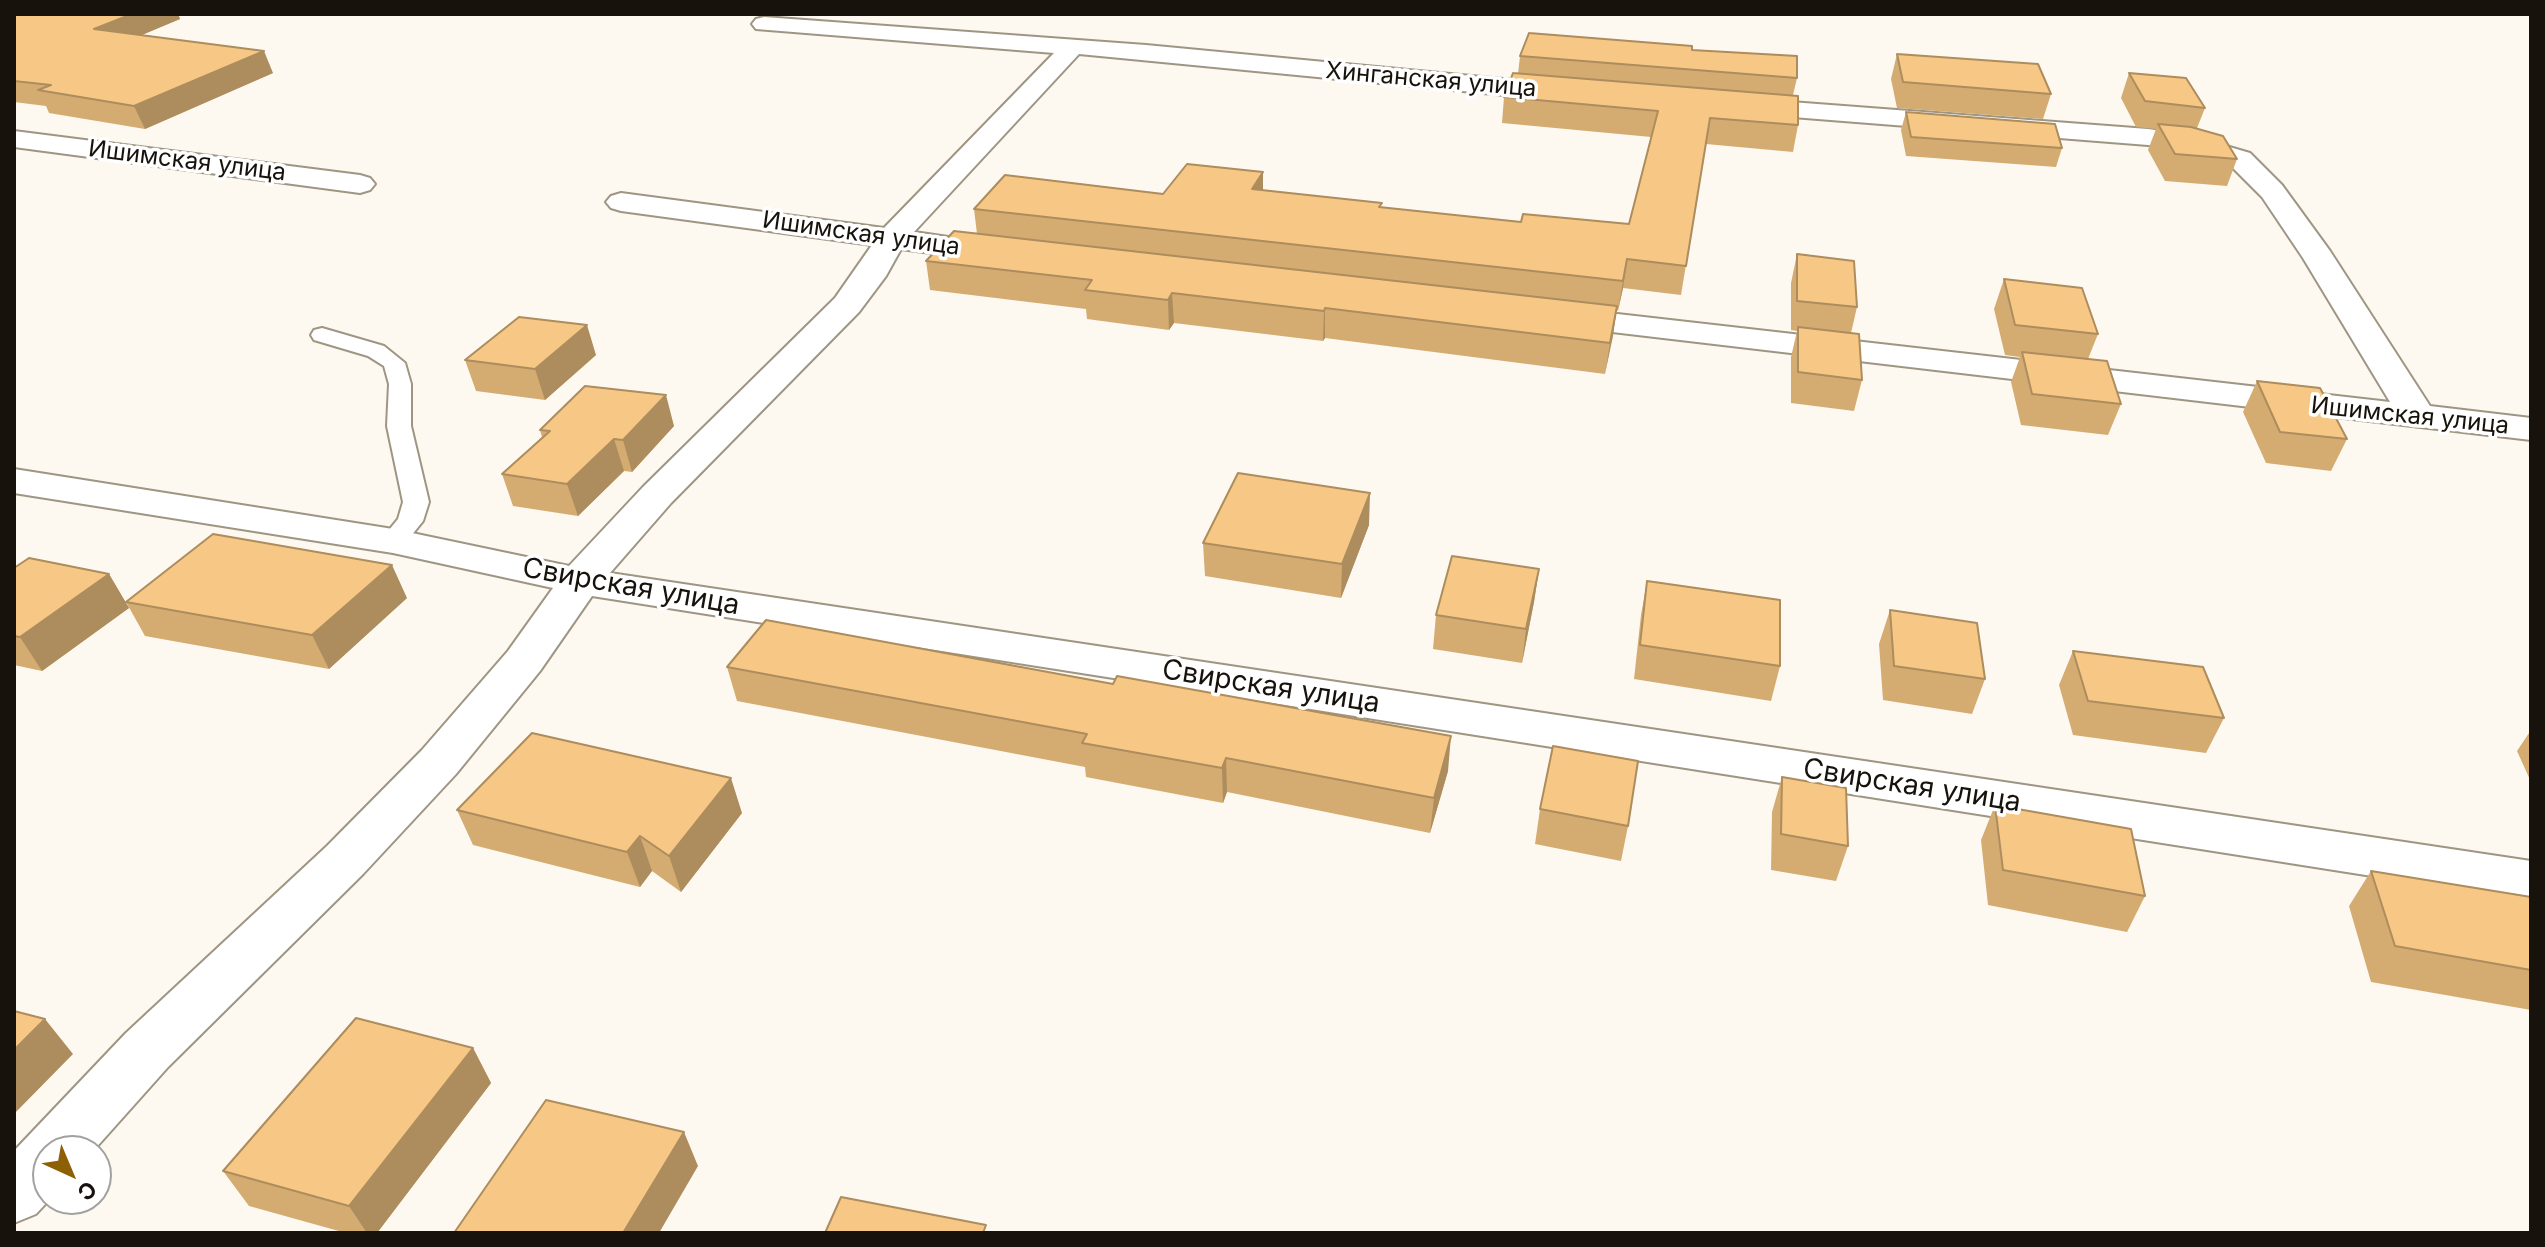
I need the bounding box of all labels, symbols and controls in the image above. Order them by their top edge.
street label: Хинганская улица [1324,56,1538,104]
street label: Ишимская улица [87,135,287,187]
street label: Ишимская улица [760,206,962,262]
street label: Ишимская улица [2310,391,2510,441]
street label: Свирская улица [520,551,742,623]
street label: Свирская улица [1160,653,1382,721]
street label: Свирская улица [1801,752,2023,820]
north arrow [32,1135,112,1215]
text: С [72,1176,102,1206]

